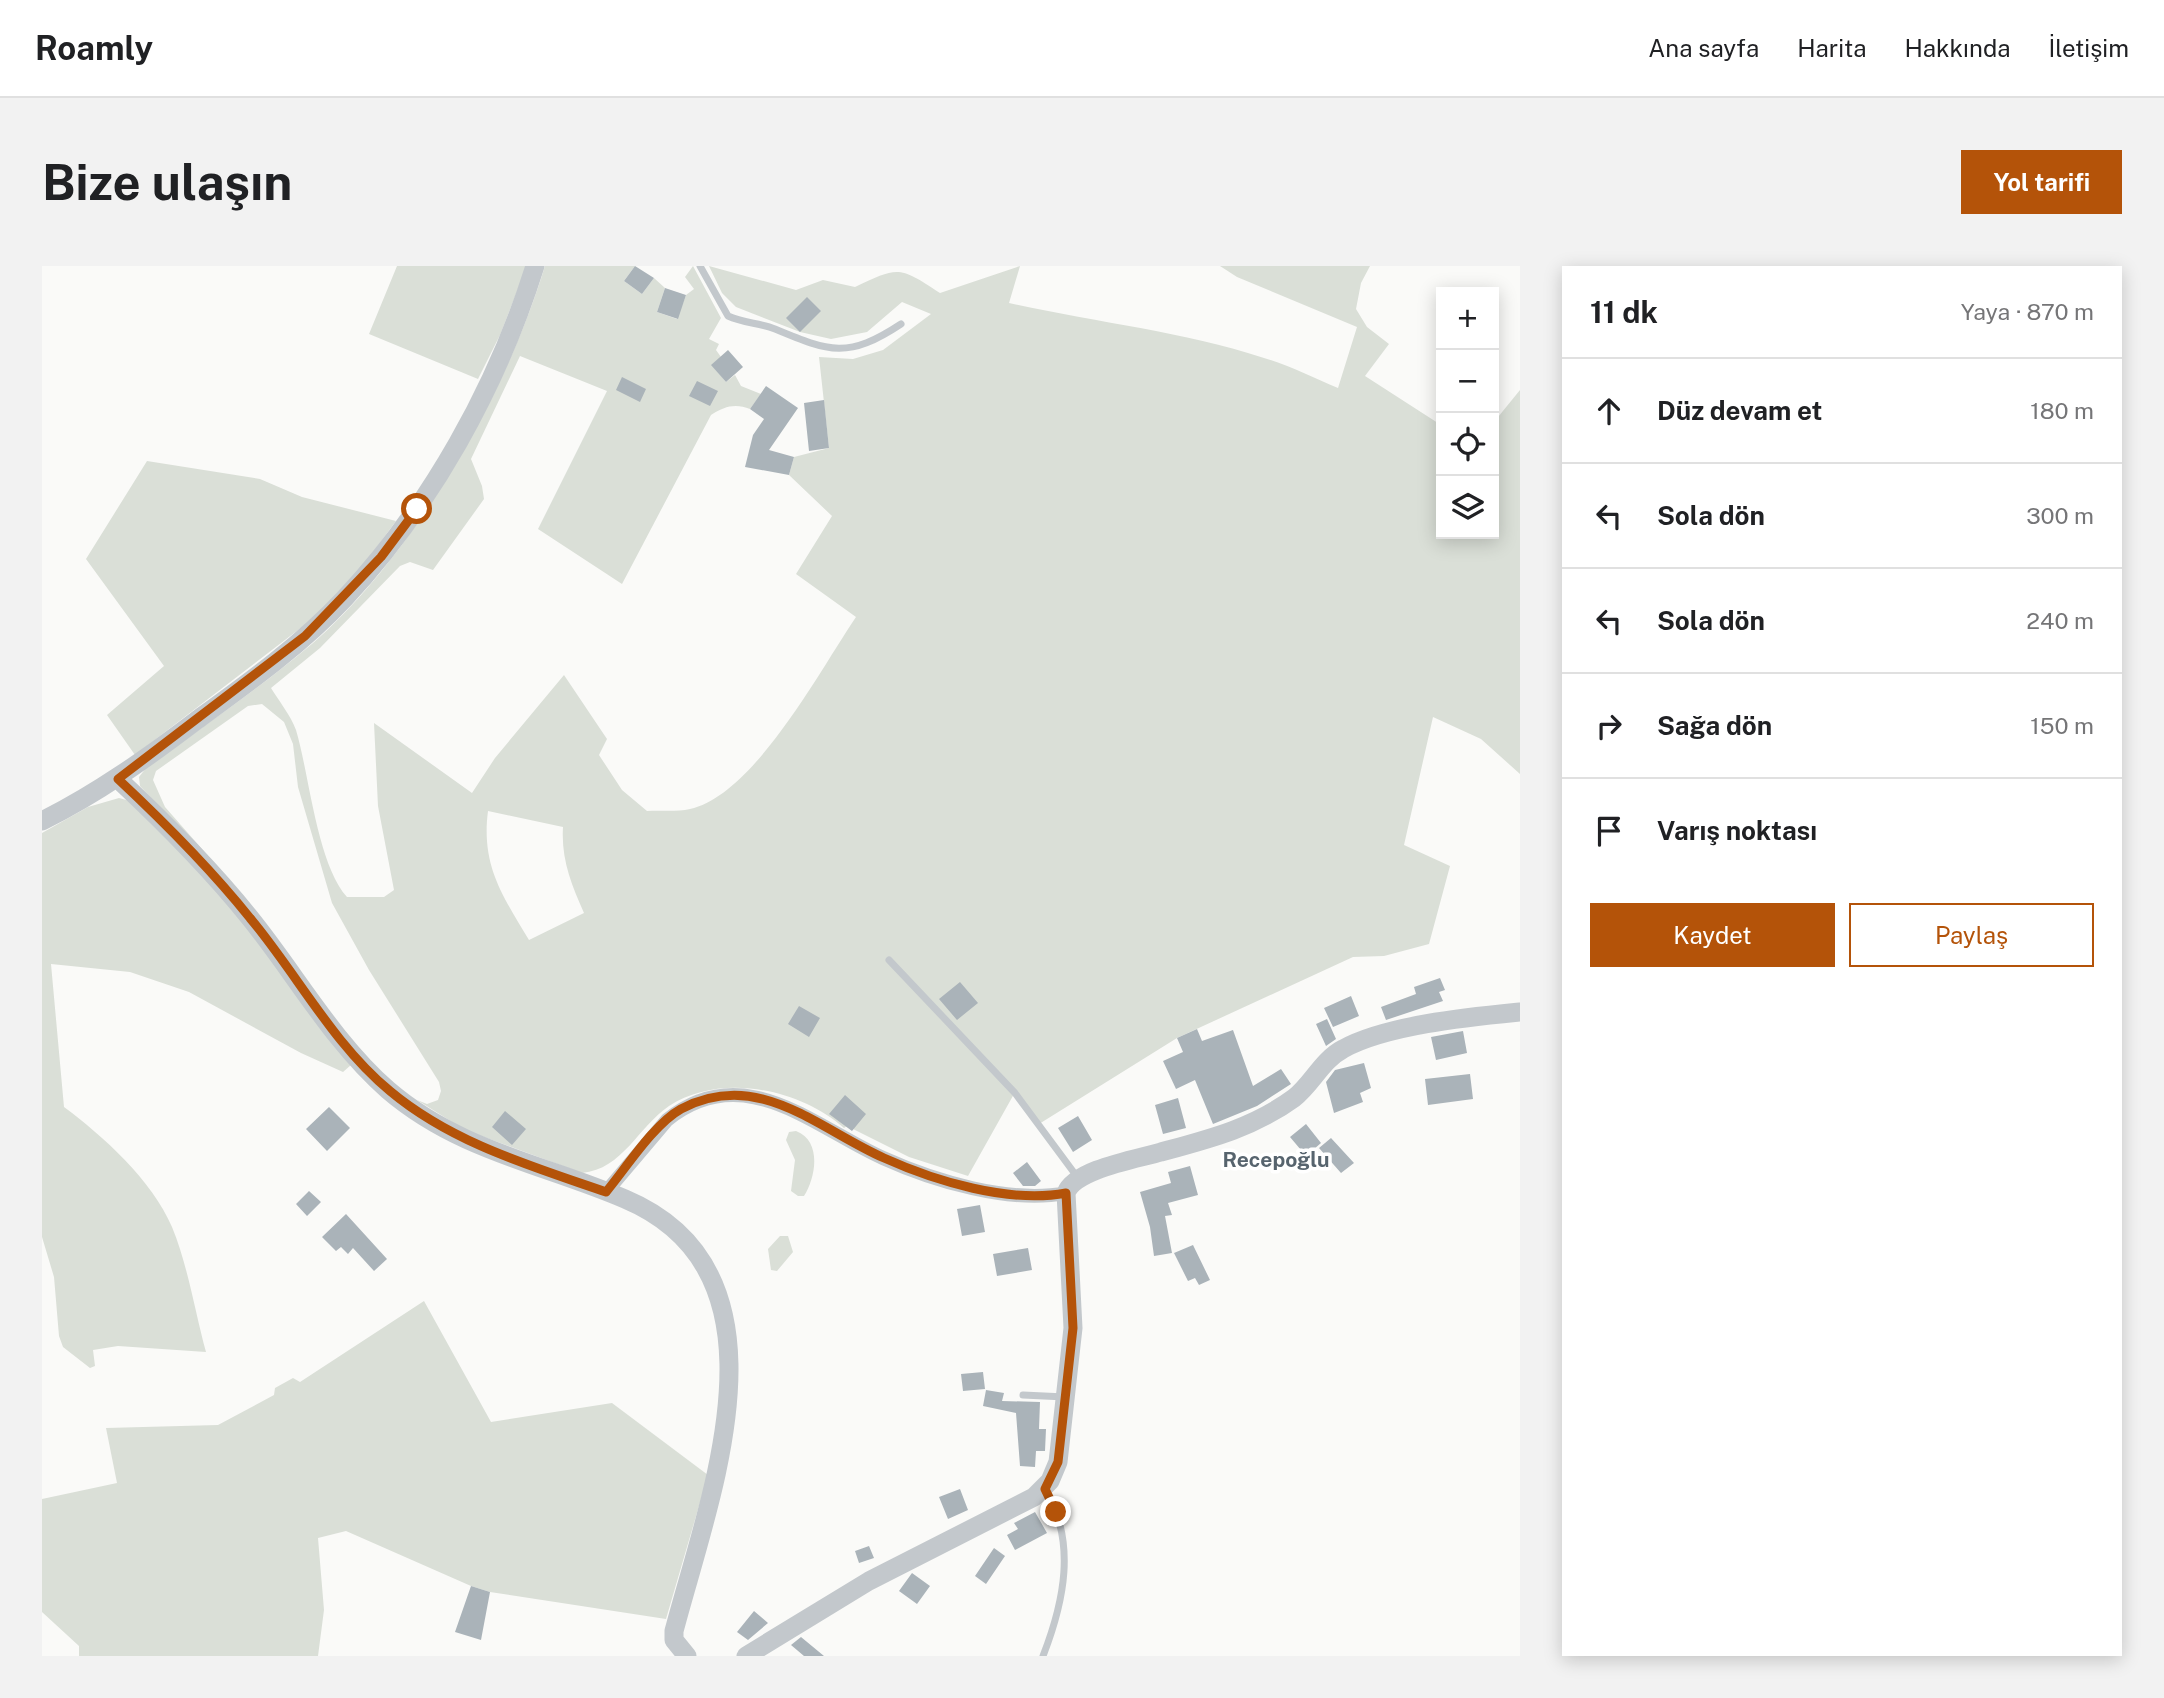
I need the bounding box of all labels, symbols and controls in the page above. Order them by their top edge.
text: Roamly [35,29,153,67]
text: Ana sayfa [1648,34,1759,62]
text: Harita [1797,34,1867,62]
text: Hakkında [1905,34,2010,62]
text: İletişim [2048,34,2129,62]
button: Yol tarifi [1961,150,2122,214]
text: Bize ulaşın [42,153,292,211]
map controls [1436,287,1499,539]
button: + [1436,287,1499,350]
text: 11 dk [1590,294,1658,330]
text: Yaya · 870 m [1961,298,2094,325]
button: − [1436,350,1499,413]
icon: ahead [1590,392,1628,430]
text: Düz devam et [1657,395,1822,426]
text: 180 m [2030,397,2094,424]
button: locate [1436,413,1499,476]
button: layers [1436,476,1499,539]
route start [401,493,432,524]
icon: left [1590,497,1628,535]
text: Sola dön [1657,500,1765,531]
text: 300 m [2026,502,2094,529]
icon: left [1590,602,1628,640]
text: Sola dön [1657,605,1765,636]
text: 240 m [2026,607,2094,634]
icon: right [1590,707,1628,745]
text: Sağa dön [1657,710,1772,741]
text: 150 m [2030,712,2094,739]
icon: arrive [1590,812,1628,850]
text: Varış noktası [1657,815,1817,846]
button: Kaydet [1590,903,1835,967]
button: Paylaş [1849,903,2094,967]
district label: Recepoğlu [1222,1147,1330,1172]
route end [1040,1496,1071,1527]

